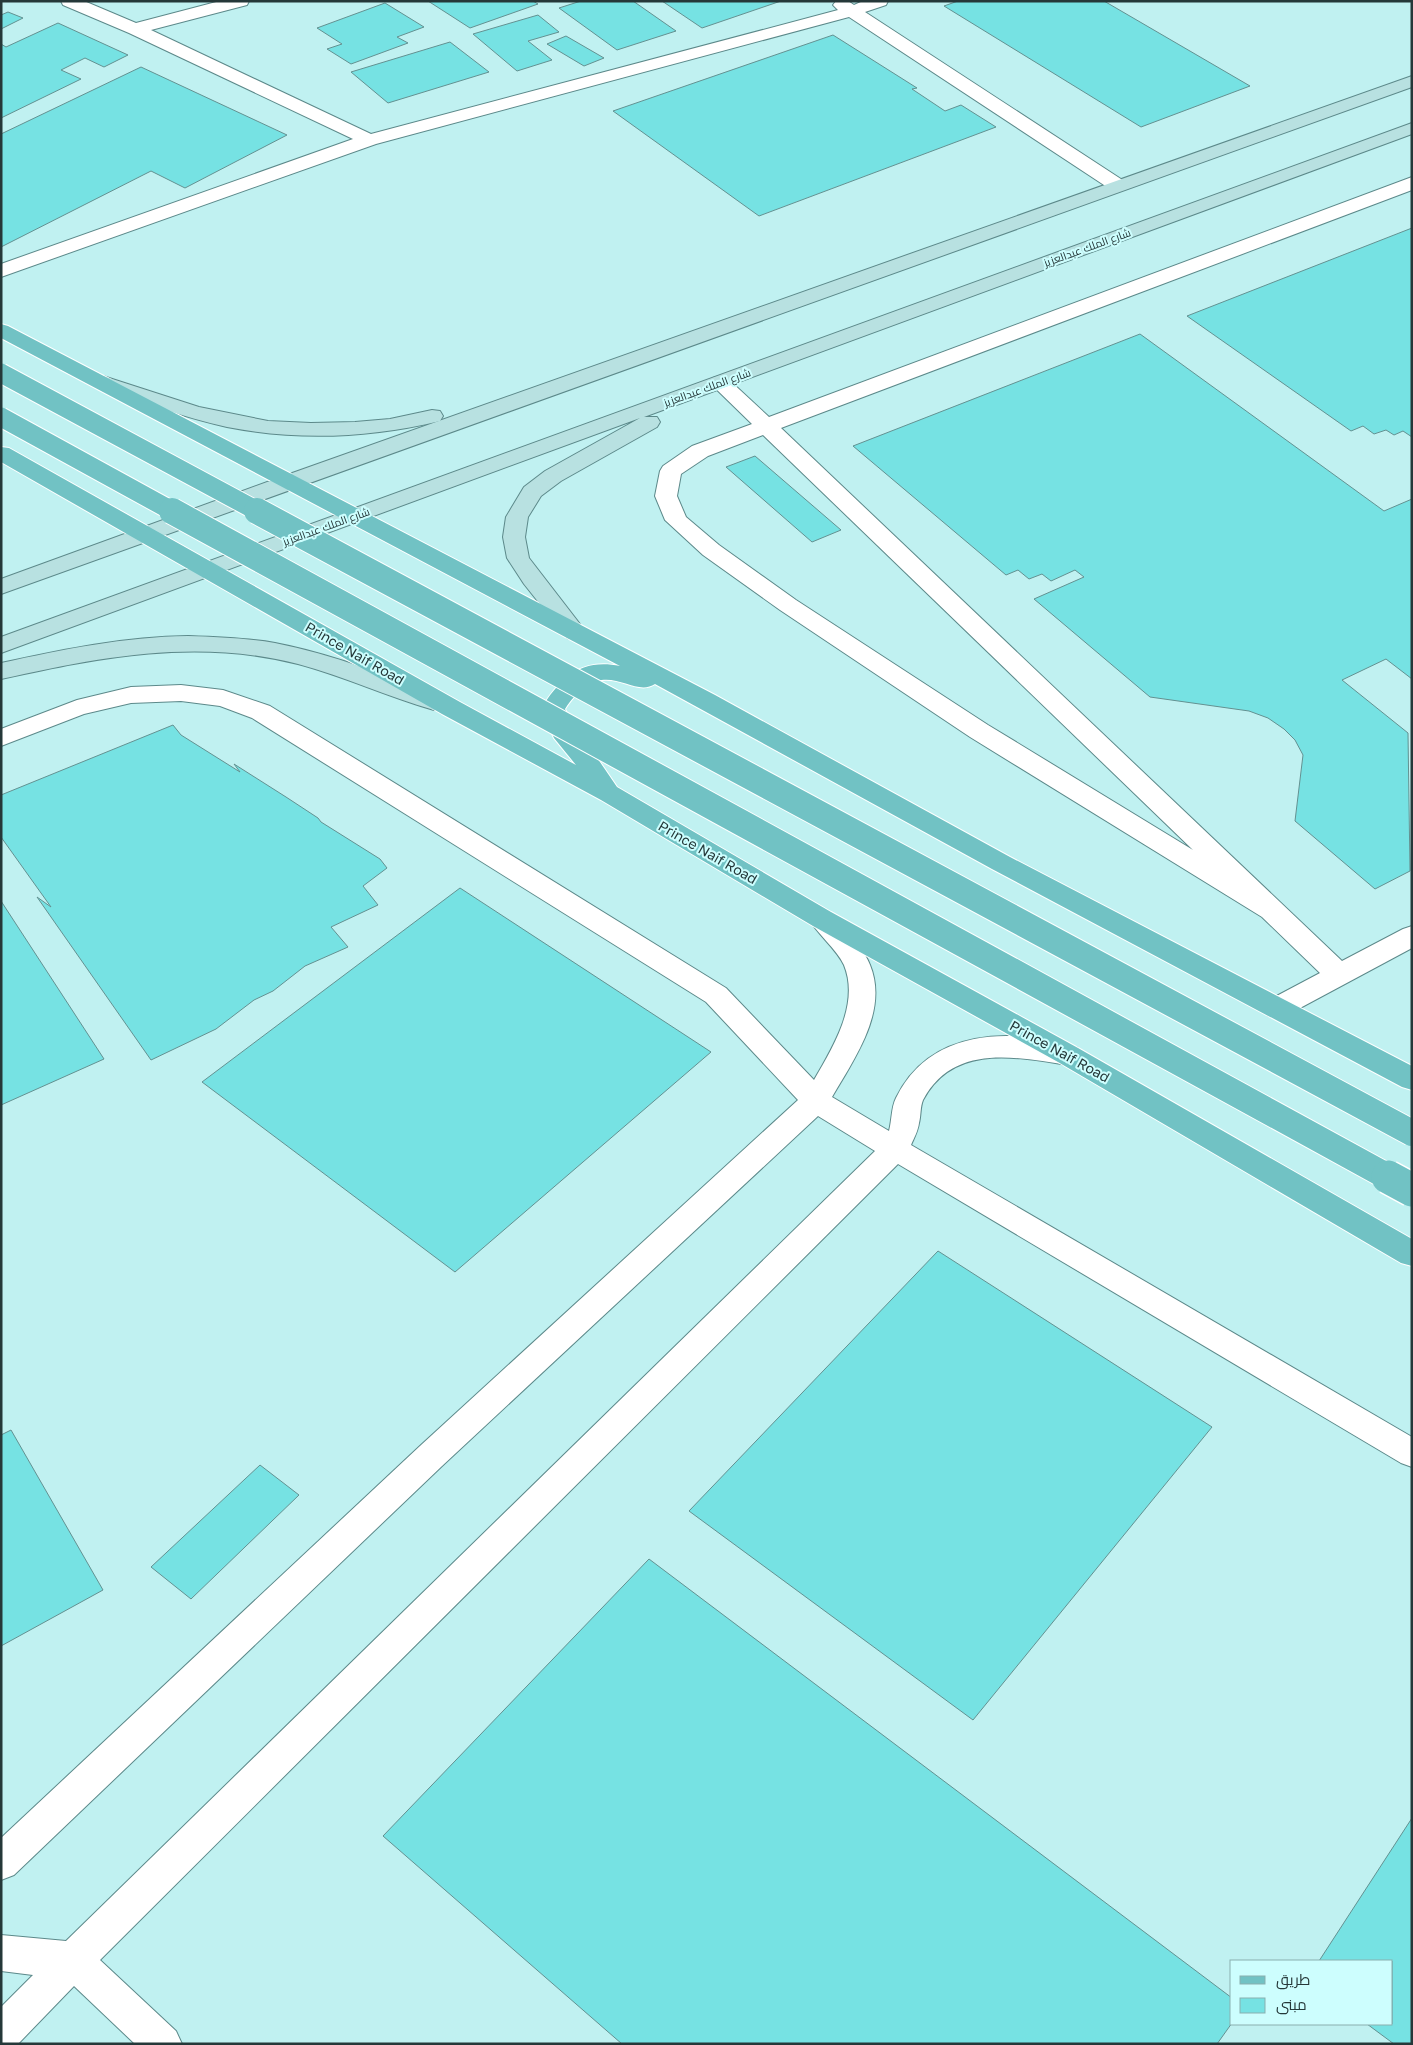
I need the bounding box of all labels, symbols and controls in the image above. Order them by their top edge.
street label: شارع الملك عبدالعزيز [1041,225,1133,271]
street label: شارع الملك عبدالعزيز [661,365,753,411]
street label: شارع الملك عبدالعزيز [280,504,372,550]
street label: Prince Naif Road [302,618,408,688]
street label: Prince Naif Road [655,817,761,887]
street label: Prince Naif Road [1007,1017,1113,1085]
legend [1230,1960,1393,2025]
text: طريق [1276,1970,1310,1990]
text: مبنى [1276,1995,1307,2015]

